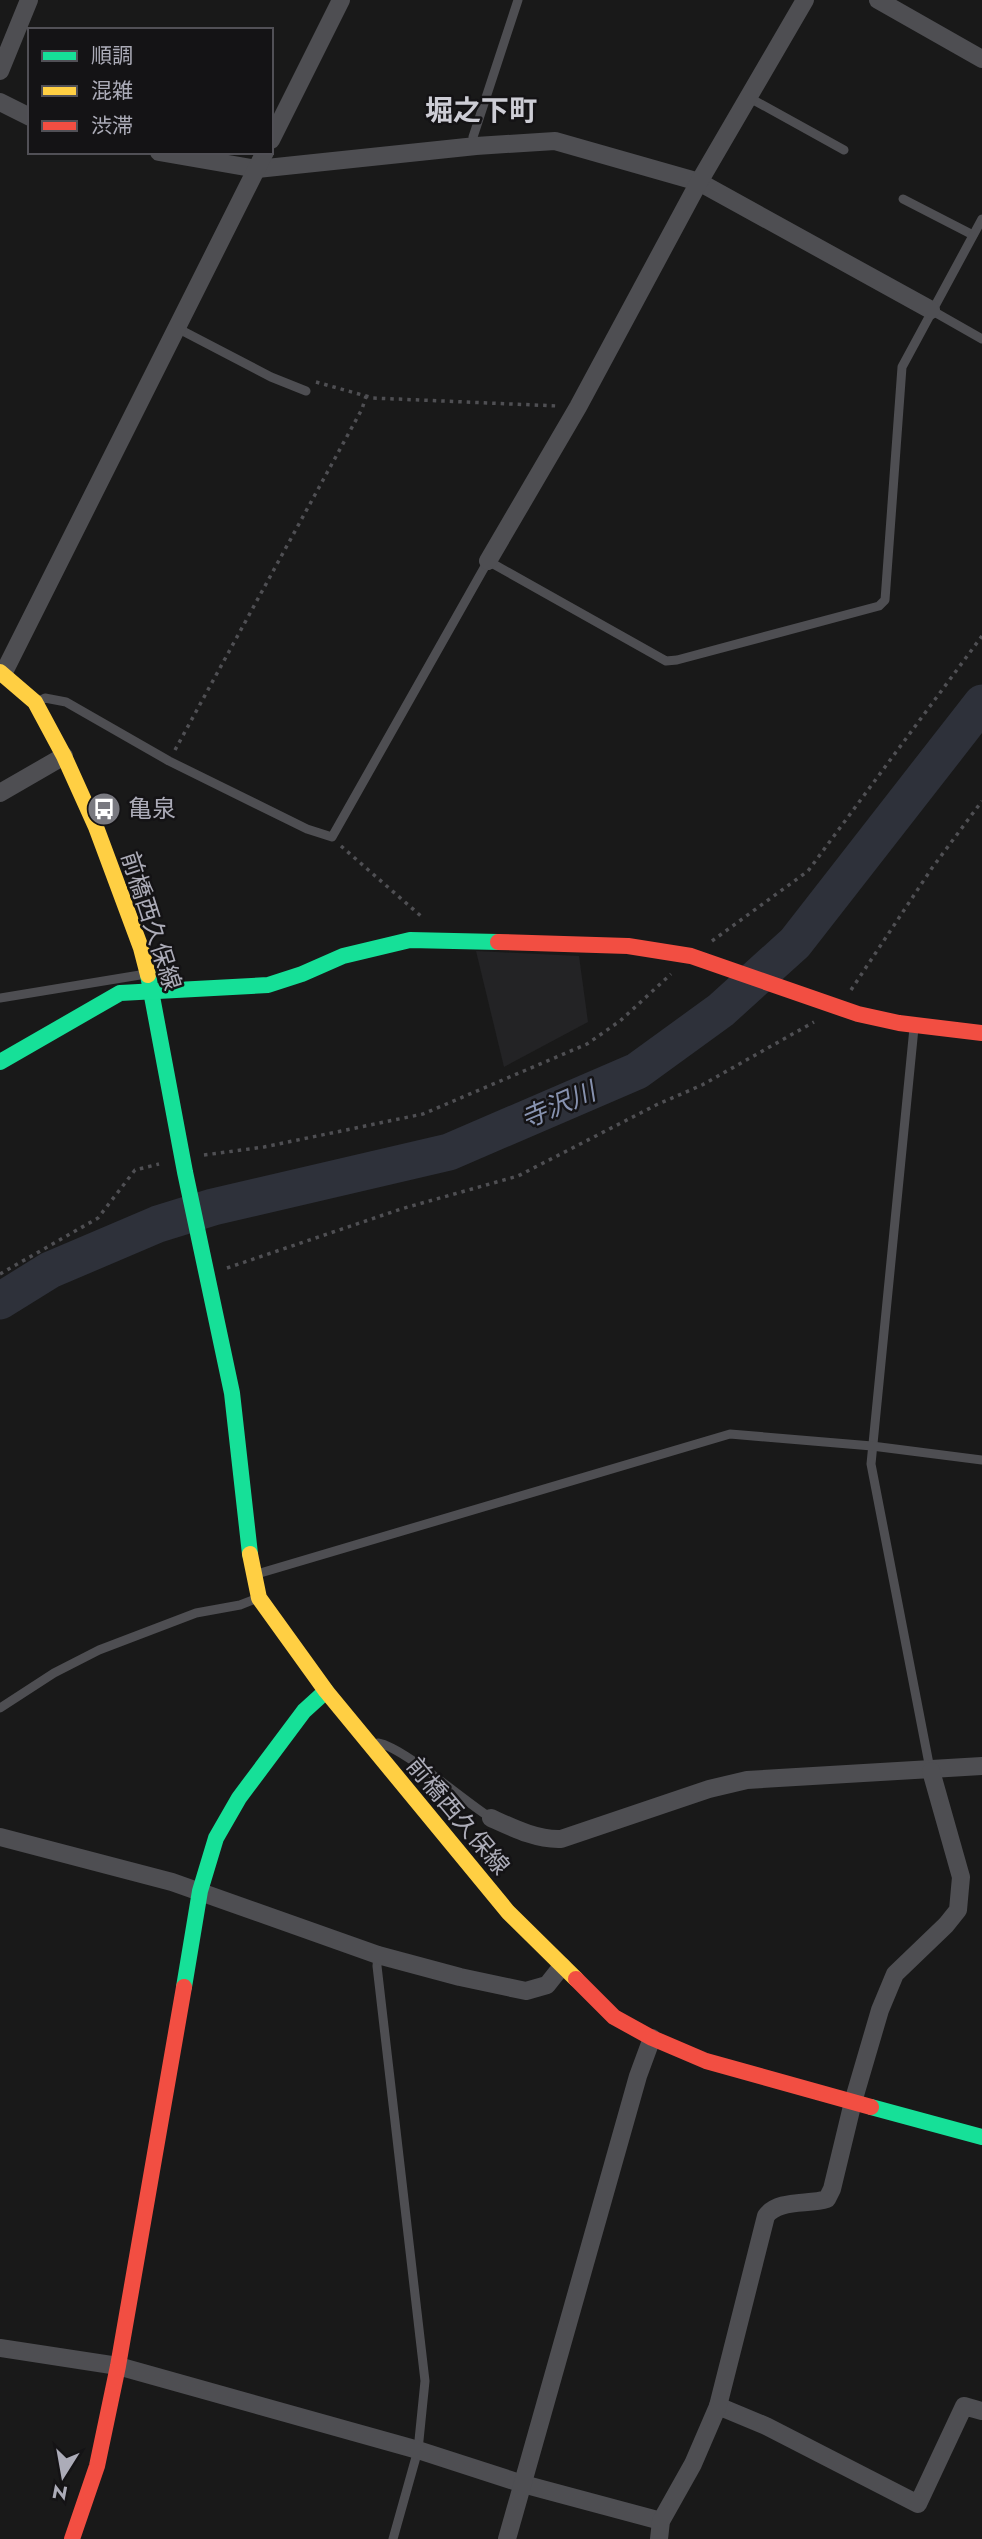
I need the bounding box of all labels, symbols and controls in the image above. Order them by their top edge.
legend [28,28,273,154]
text: 順調 [91,41,133,71]
text: 混雑 [91,76,133,106]
district label: 堀之下町 [425,90,537,131]
text: 渋滞 [91,111,133,141]
bus stop icon: 亀泉 [85,790,123,828]
place label: 亀泉 [128,791,176,826]
street label: 前橋西久保線 [113,847,190,995]
water label: 寺沢川 [515,1071,604,1138]
street label: 前橋西久保線 [399,1749,518,1882]
north arrow [28,2441,98,2511]
text: N [50,2478,70,2507]

